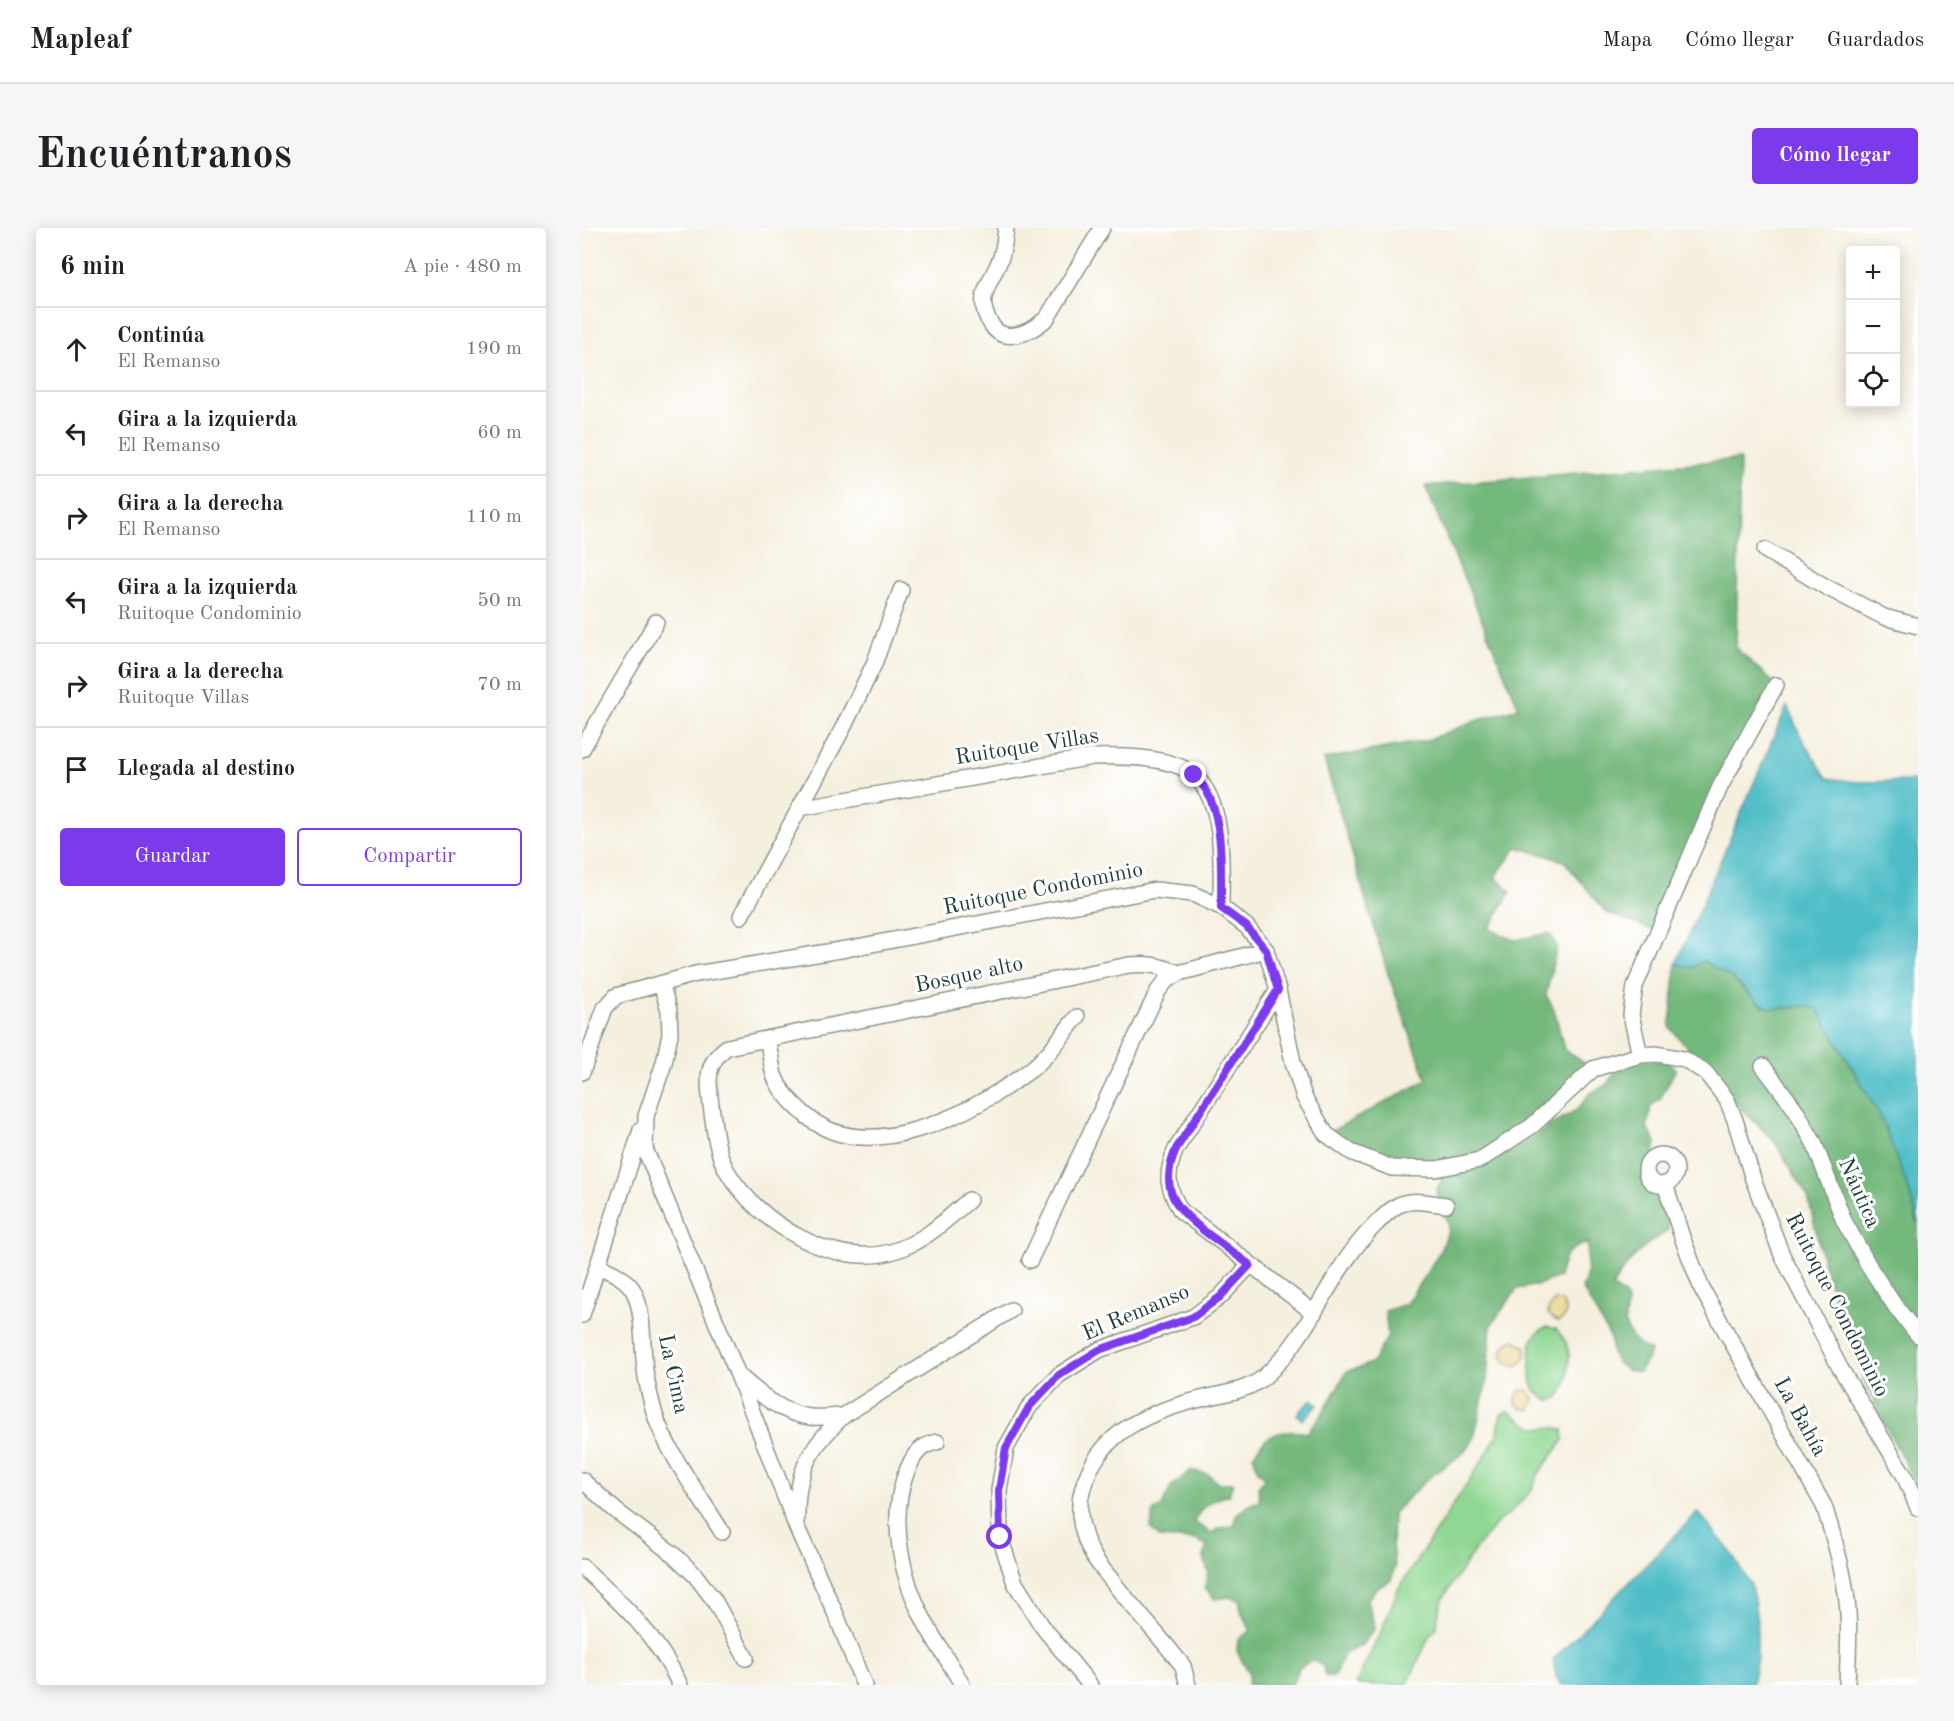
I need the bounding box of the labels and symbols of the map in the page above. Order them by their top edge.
street label: Ruitoque Villas [953,725,1101,769]
route end [1180,761,1206,787]
street label: Ruitoque Condominio [941,859,1145,919]
street label: Bosque alto [913,953,1025,997]
street label: Náutica [1834,1155,1884,1231]
street label: Ruitoque Condominio [1781,1209,1893,1401]
street label: El Remanso [1079,1281,1193,1345]
street label: La Cima [654,1332,692,1416]
street label: La Bahía [1769,1374,1831,1460]
route start [986,1523,1012,1549]

